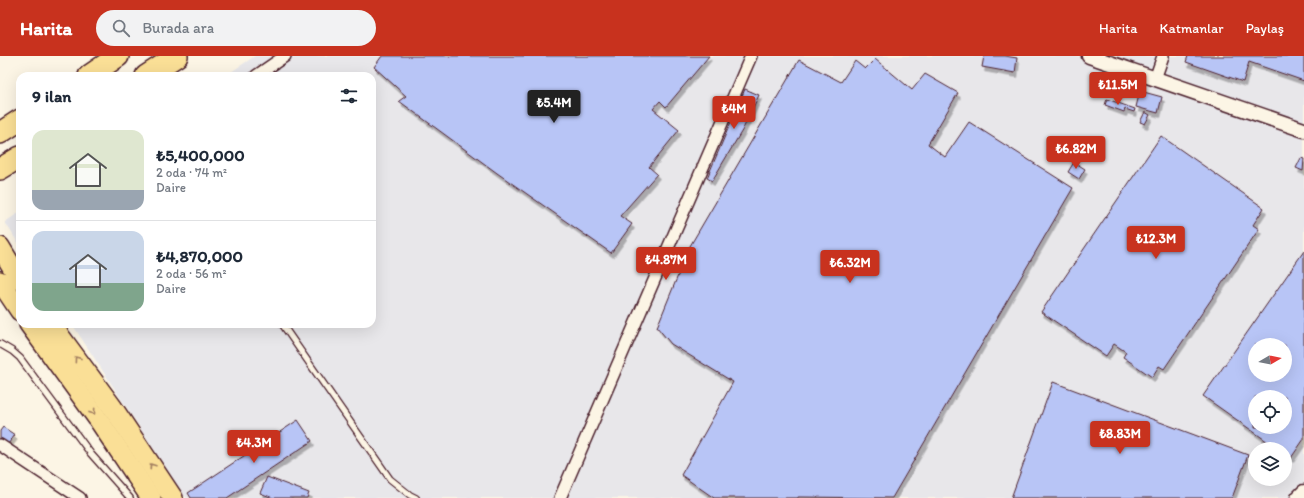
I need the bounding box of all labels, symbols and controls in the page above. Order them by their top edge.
search box [96,10,376,46]
text: Harita [20,17,72,40]
icon: search [110,17,132,39]
text: Burada ara [142,19,214,37]
text: Harita [1099,20,1138,37]
text: Katmanlar [1160,20,1224,37]
text: Paylaş [1246,20,1284,37]
pin: ₺11.5M [1085,72,1151,106]
text: ₺11.5M [1098,77,1138,92]
icon: filters [338,85,360,107]
text: 9 ilan [32,86,71,106]
pin: ₺5.4M [526,90,582,124]
text: ₺5.4M [536,95,572,110]
pin: ₺4M [715,96,753,130]
text: ₺4M [721,101,747,116]
pin: ₺6.82M [1043,136,1109,170]
text: ₺6.82M [1055,141,1097,156]
text: ₺5,400,000 [156,145,245,165]
icon: home [64,146,112,194]
text: 2 oda · 74 m² [156,165,227,180]
text: Daire [156,180,186,195]
pin: ₺12.3M [1123,226,1189,260]
text: ₺12.3M [1136,231,1176,246]
text: ₺4,870,000 [156,246,243,266]
icon: home [64,247,112,295]
pin: ₺4.87M [633,247,699,281]
pin: ₺6.32M [817,250,883,284]
text: ₺4.87M [645,252,687,267]
text: ₺6.32M [829,255,871,270]
text: 2 oda · 56 m² [156,266,227,281]
text: Daire [156,281,186,296]
north arrow [1248,338,1292,382]
map controls [1248,338,1292,486]
one-way arrow [75,357,82,364]
button: locate [1248,390,1292,434]
one-way arrow [88,408,95,415]
pin: ₺8.83M [1087,421,1153,455]
text: ₺8.83M [1099,426,1141,441]
pin: ₺4.3M [226,430,282,464]
text: ₺4.3M [236,435,272,450]
button: layers [1248,442,1292,486]
one-way arrow [150,463,157,470]

